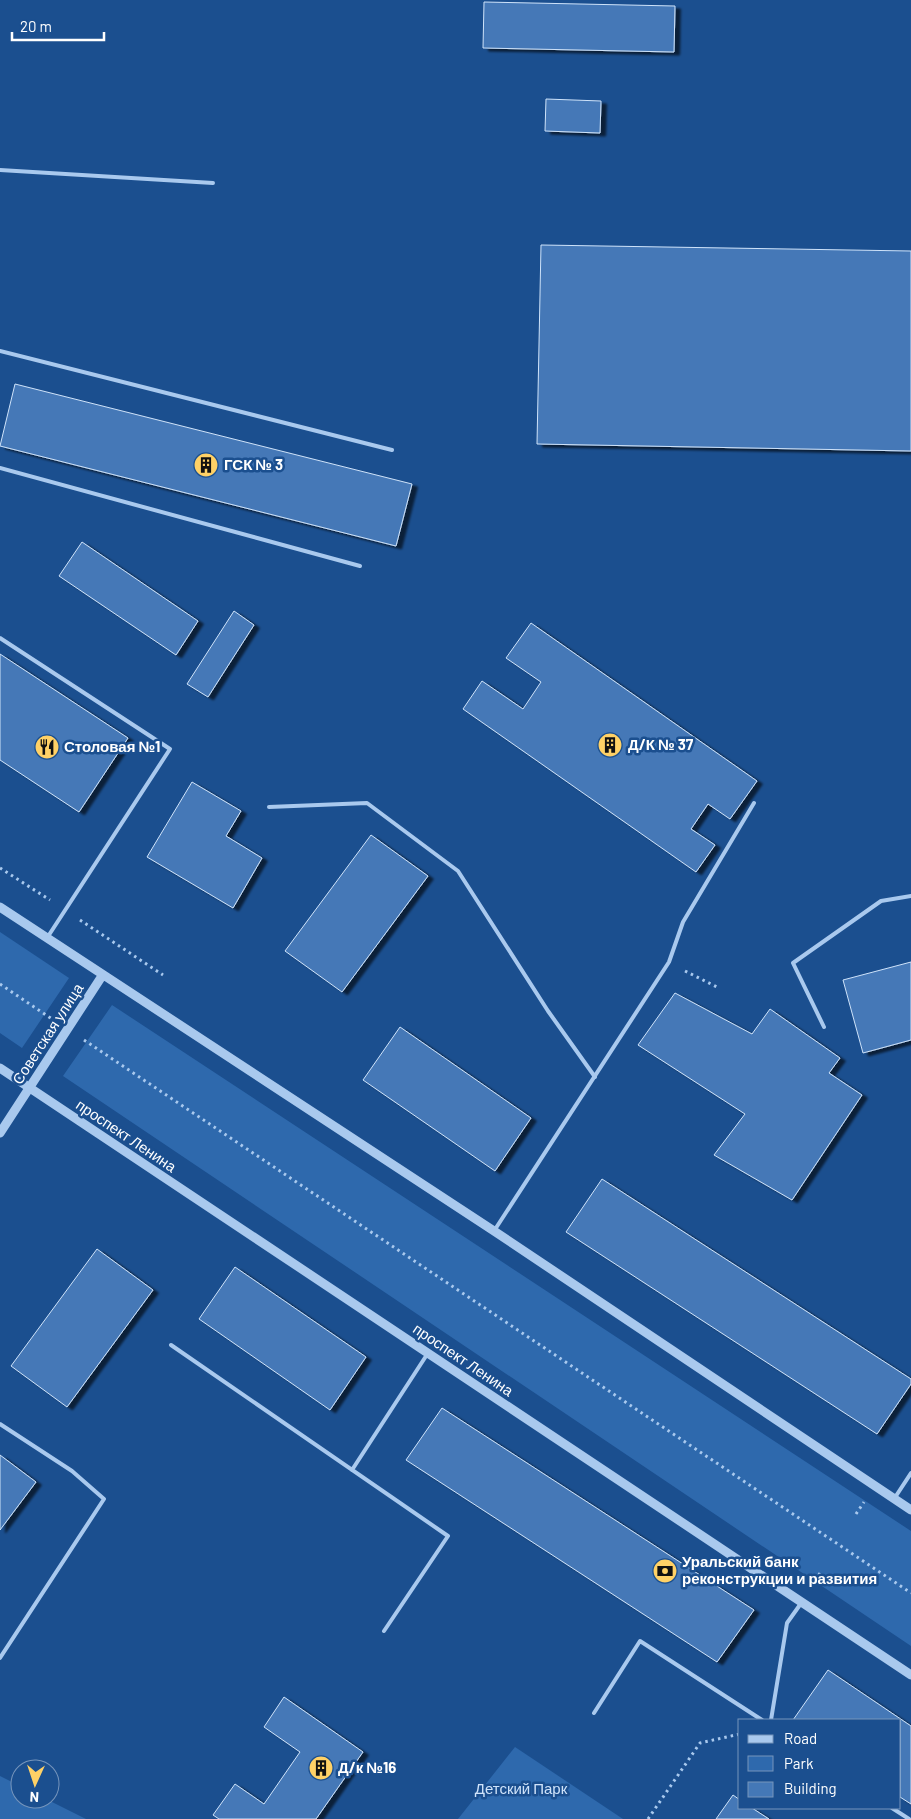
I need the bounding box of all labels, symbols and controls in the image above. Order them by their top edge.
scale bar [12,10,105,42]
text: 20 m [20,17,52,35]
building icon: ГСК № 3 [193,452,219,478]
place label: ГСК № 3 [224,455,283,473]
building icon: Д/К № 37 [597,732,623,758]
restaurant icon: Столовая №1 [34,734,60,760]
place label: Д/К № 37 [628,735,694,753]
place label: Столовая №1 [64,737,160,755]
street label: Советская улица [8,979,87,1087]
street label: проспект Ленина [73,1095,181,1176]
street label: проспект Ленина [410,1319,518,1400]
place label: Уральский банк реконструкции и развития [682,1552,877,1587]
bank icon: Уральский банк реконструкции и развития [652,1558,678,1584]
legend [738,1719,901,1809]
text: Road [784,1729,817,1747]
text: Park [784,1754,814,1772]
building icon: Д/к №16 [308,1755,334,1781]
place label: Д/к №16 [338,1758,396,1776]
north arrow [10,1759,60,1809]
park label: Детский Парк [475,1779,568,1797]
text: Building [784,1779,837,1797]
text: N [29,1789,39,1806]

